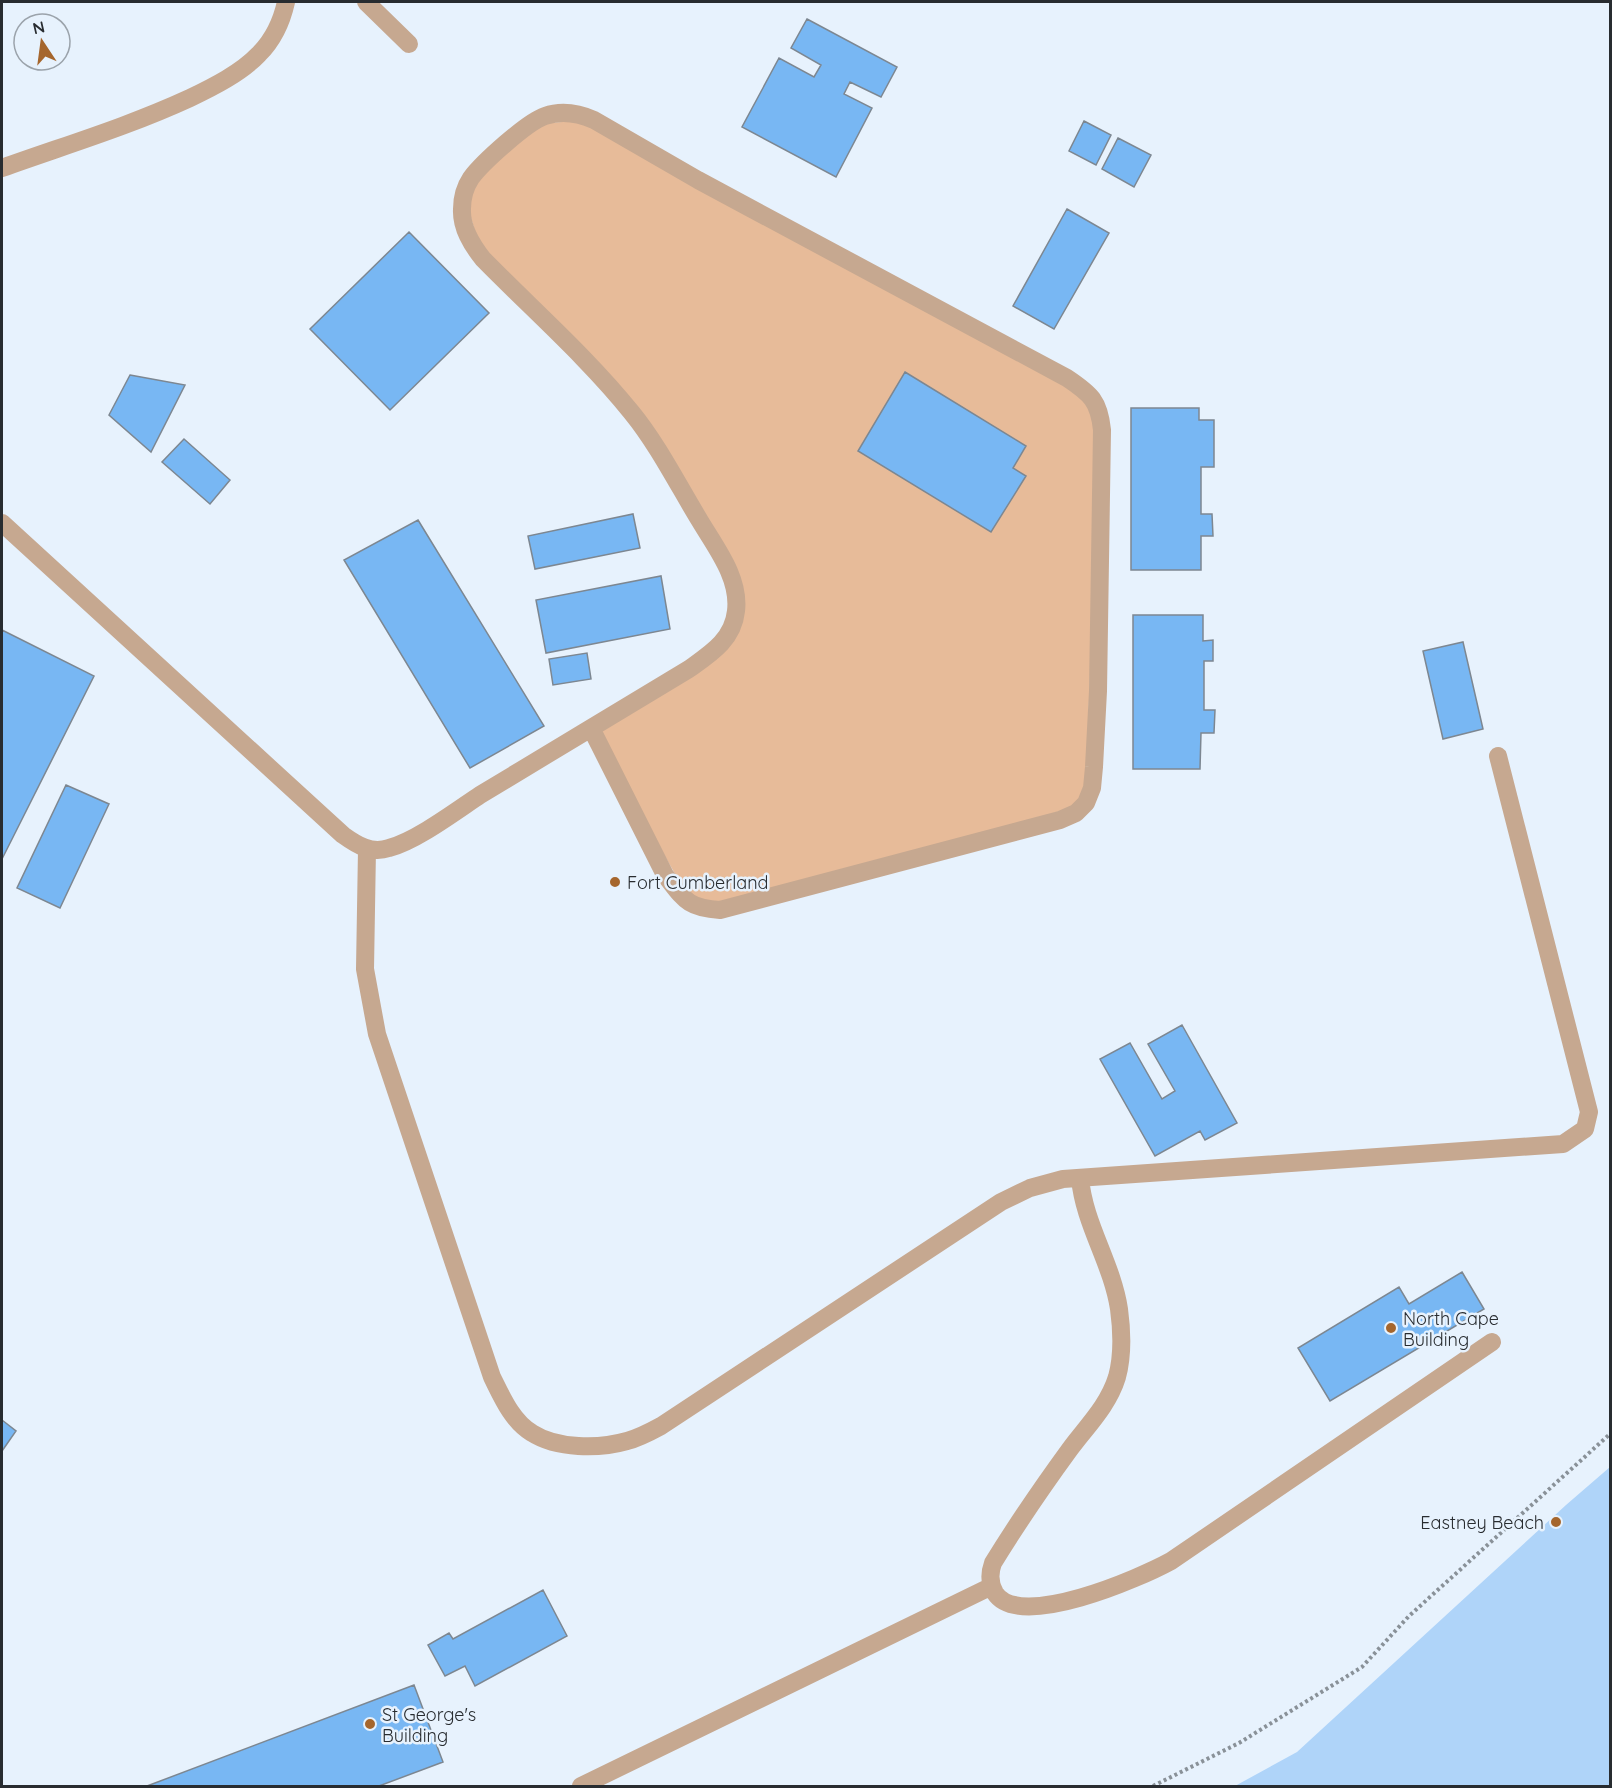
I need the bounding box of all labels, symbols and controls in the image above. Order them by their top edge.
north arrow [12,12,72,72]
text: N [31,16,47,38]
place label: Fort Cumberland [627,871,769,894]
marker: Fort Cumberland [608,875,622,889]
place label: North Cape Building [1403,1307,1499,1351]
marker: North Cape Building [1384,1321,1398,1335]
place label: Eastney Beach [1420,1511,1544,1534]
marker: Eastney Beach [1549,1515,1563,1529]
place label: St George's Building [382,1703,476,1747]
marker: St George's Building [363,1717,377,1731]

